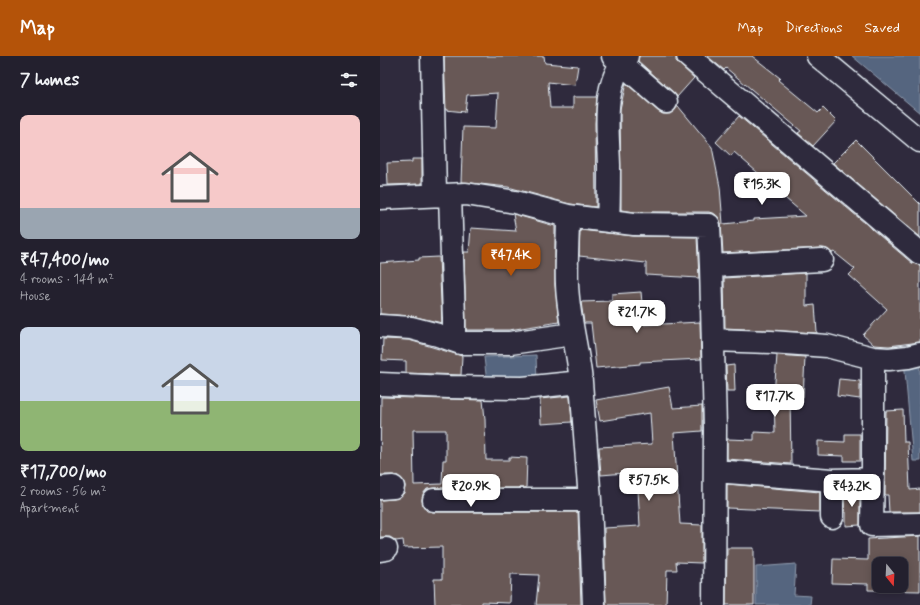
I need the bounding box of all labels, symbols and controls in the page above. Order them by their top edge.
text: Map [20,16,55,41]
text: Map [737,19,763,37]
text: Directions [785,19,843,37]
text: Saved [865,19,900,37]
text: 7 homes [20,69,79,91]
icon: filters [338,69,360,91]
icon: home [154,141,226,213]
pin: ₹15.3K [729,172,795,206]
text: ₹15.3K [743,176,781,193]
pin: ₹47.4K [478,243,544,277]
text: ₹47.4K [491,247,531,264]
text: ₹47,400/mo [20,249,109,271]
text: 4 rooms · 144 m² [20,271,114,288]
text: House [20,288,51,305]
pin: ₹21.7K [604,300,670,334]
text: ₹21.7K [617,304,657,321]
icon: home [154,353,226,425]
pin: ₹17.7K [742,384,808,418]
text: ₹17.7K [755,388,795,405]
text: ₹17,700/mo [20,461,106,483]
pin: ₹57.5K [616,468,682,502]
text: ₹57.5K [628,472,670,489]
pin: ₹20.9K [438,474,504,508]
pin: ₹43.2K [819,474,885,508]
text: ₹20.9K [451,478,491,495]
text: ₹43.2K [833,478,871,495]
text: 2 rooms · 56 m² [20,483,107,500]
text: Apartment [20,500,79,517]
north arrow [872,557,908,593]
map controls [872,557,908,593]

